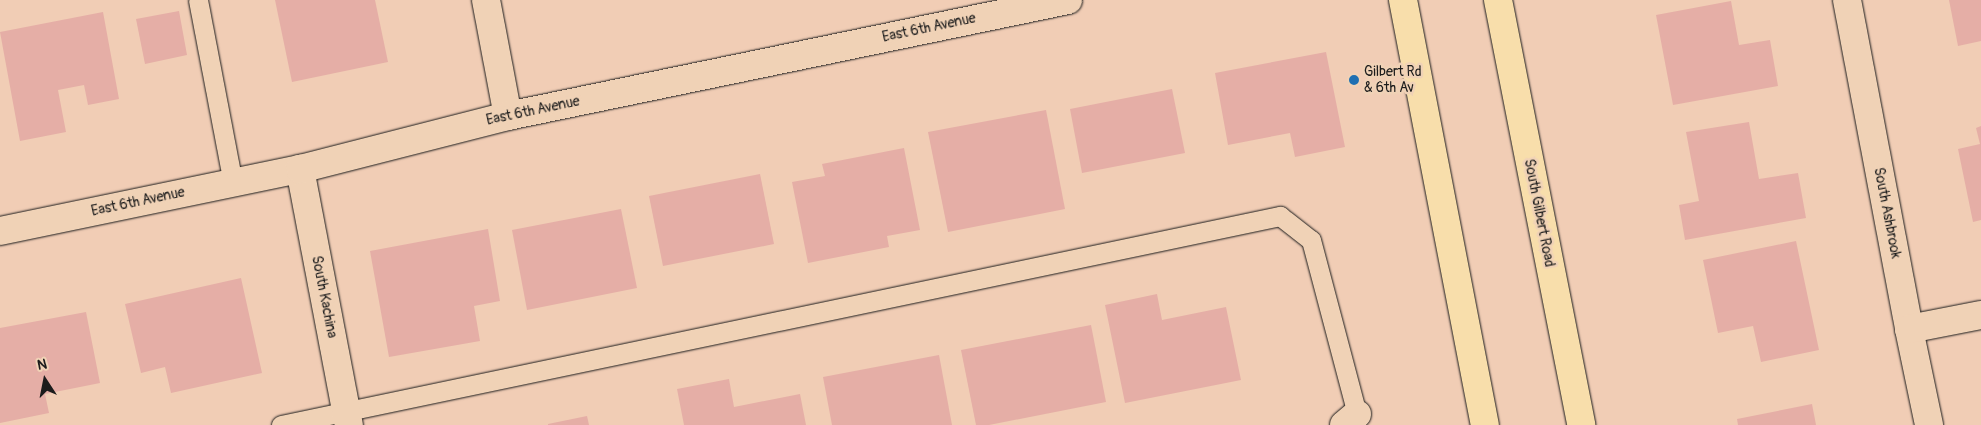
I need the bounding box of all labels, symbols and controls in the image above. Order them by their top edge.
street label: East 6th Avenue [881,10,977,46]
place label: Gilbert Rd & 6th Av [1364,64,1422,96]
marker: Gilbert Rd & 6th Av [1348,74,1360,86]
street label: East 6th Avenue [485,93,581,129]
street label: South Gilbert Road [1520,158,1558,268]
street label: South Ashbrook [1870,166,1904,260]
street label: East 6th Avenue [90,184,186,220]
street label: South Kachina [308,254,340,340]
north arrow [20,355,70,405]
text: N [36,356,48,374]

